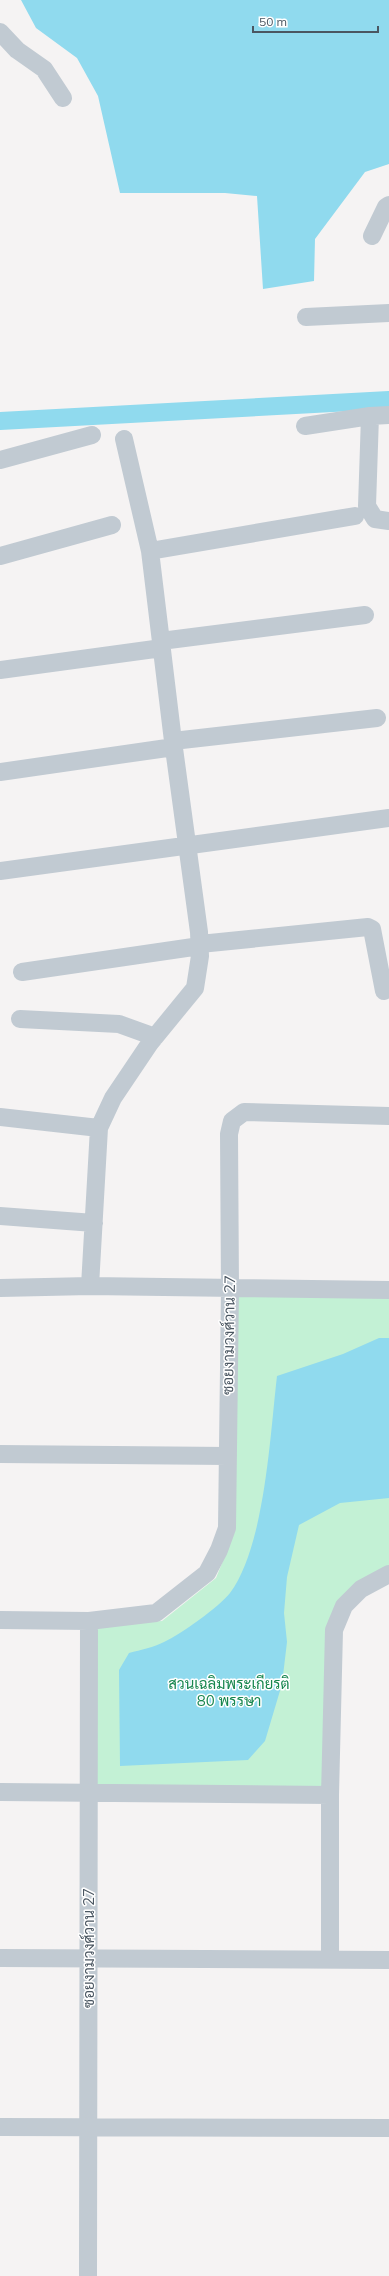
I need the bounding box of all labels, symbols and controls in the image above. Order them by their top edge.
scale bar [253,8,378,34]
text: 50 m [259,14,287,29]
street label: ซอยงามวงศ์วาน 27 [218,1275,239,1395]
park label: สวนเฉลิมพระเกียรติ 80 พรรษา [168,1674,290,1710]
street label: ซอยงามวงศ์วาน 27 [79,1888,98,2008]

